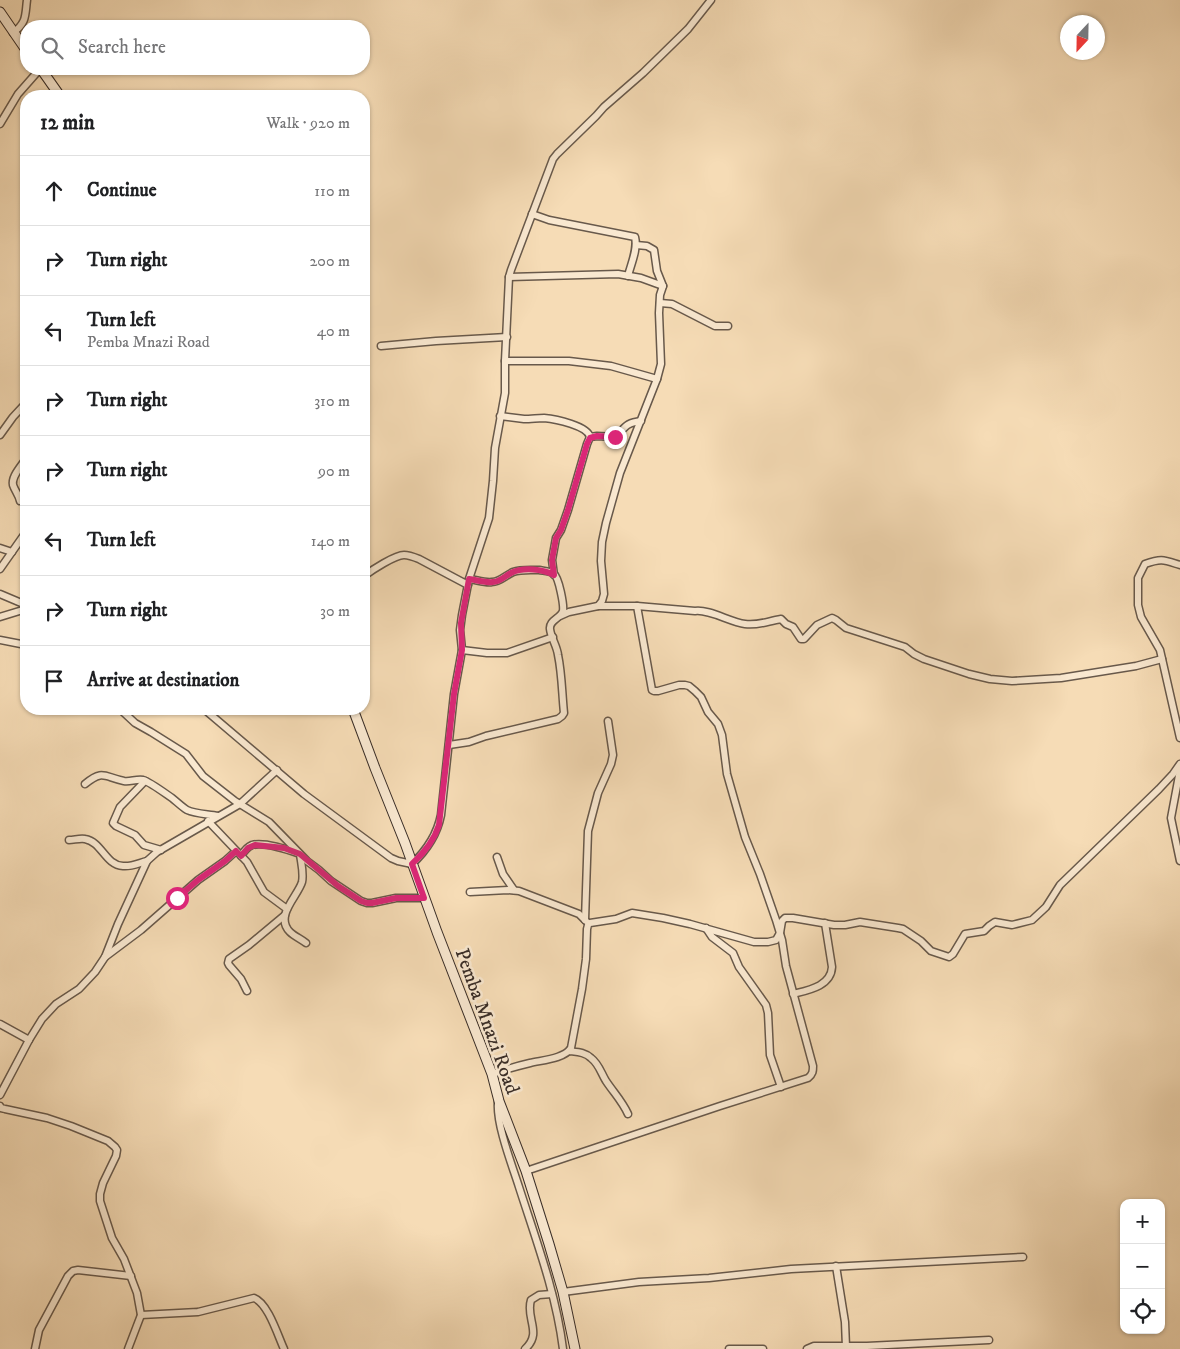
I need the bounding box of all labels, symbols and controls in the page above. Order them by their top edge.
north arrow [1060,15,1105,60]
search box [20,20,370,75]
icon: search [38,34,66,62]
text: Search here [78,36,166,59]
text: 12 min [40,110,95,136]
text: Walk · 920 m [266,113,350,133]
icon: ahead [40,177,68,205]
text: Continue [87,179,157,202]
text: 110 m [314,181,350,201]
icon: right [40,247,68,275]
text: Turn right [87,249,167,272]
text: 200 m [309,251,350,271]
text: Turn left [87,309,156,332]
icon: left [40,317,68,345]
text: 40 m [317,321,350,341]
text: Pemba Mnazi Road [87,332,210,352]
icon: right [40,387,68,415]
text: Turn right [87,389,167,412]
text: 310 m [314,391,350,411]
route end [604,426,627,449]
icon: right [40,457,68,485]
text: Turn right [87,459,167,482]
text: 90 m [318,461,350,481]
icon: left [40,527,68,555]
text: Turn left [87,529,156,552]
text: 140 m [311,531,350,551]
icon: right [40,597,68,625]
text: Turn right [87,599,167,622]
text: 30 m [320,601,350,621]
icon: arrive [40,667,68,695]
text: Arrive at destination [87,669,239,692]
route start [166,887,189,910]
street label: Pemba Mnazi Road [449,945,525,1098]
map controls [1120,1199,1165,1334]
button: + [1120,1199,1165,1244]
button: − [1120,1244,1165,1289]
button: locate [1120,1289,1165,1334]

